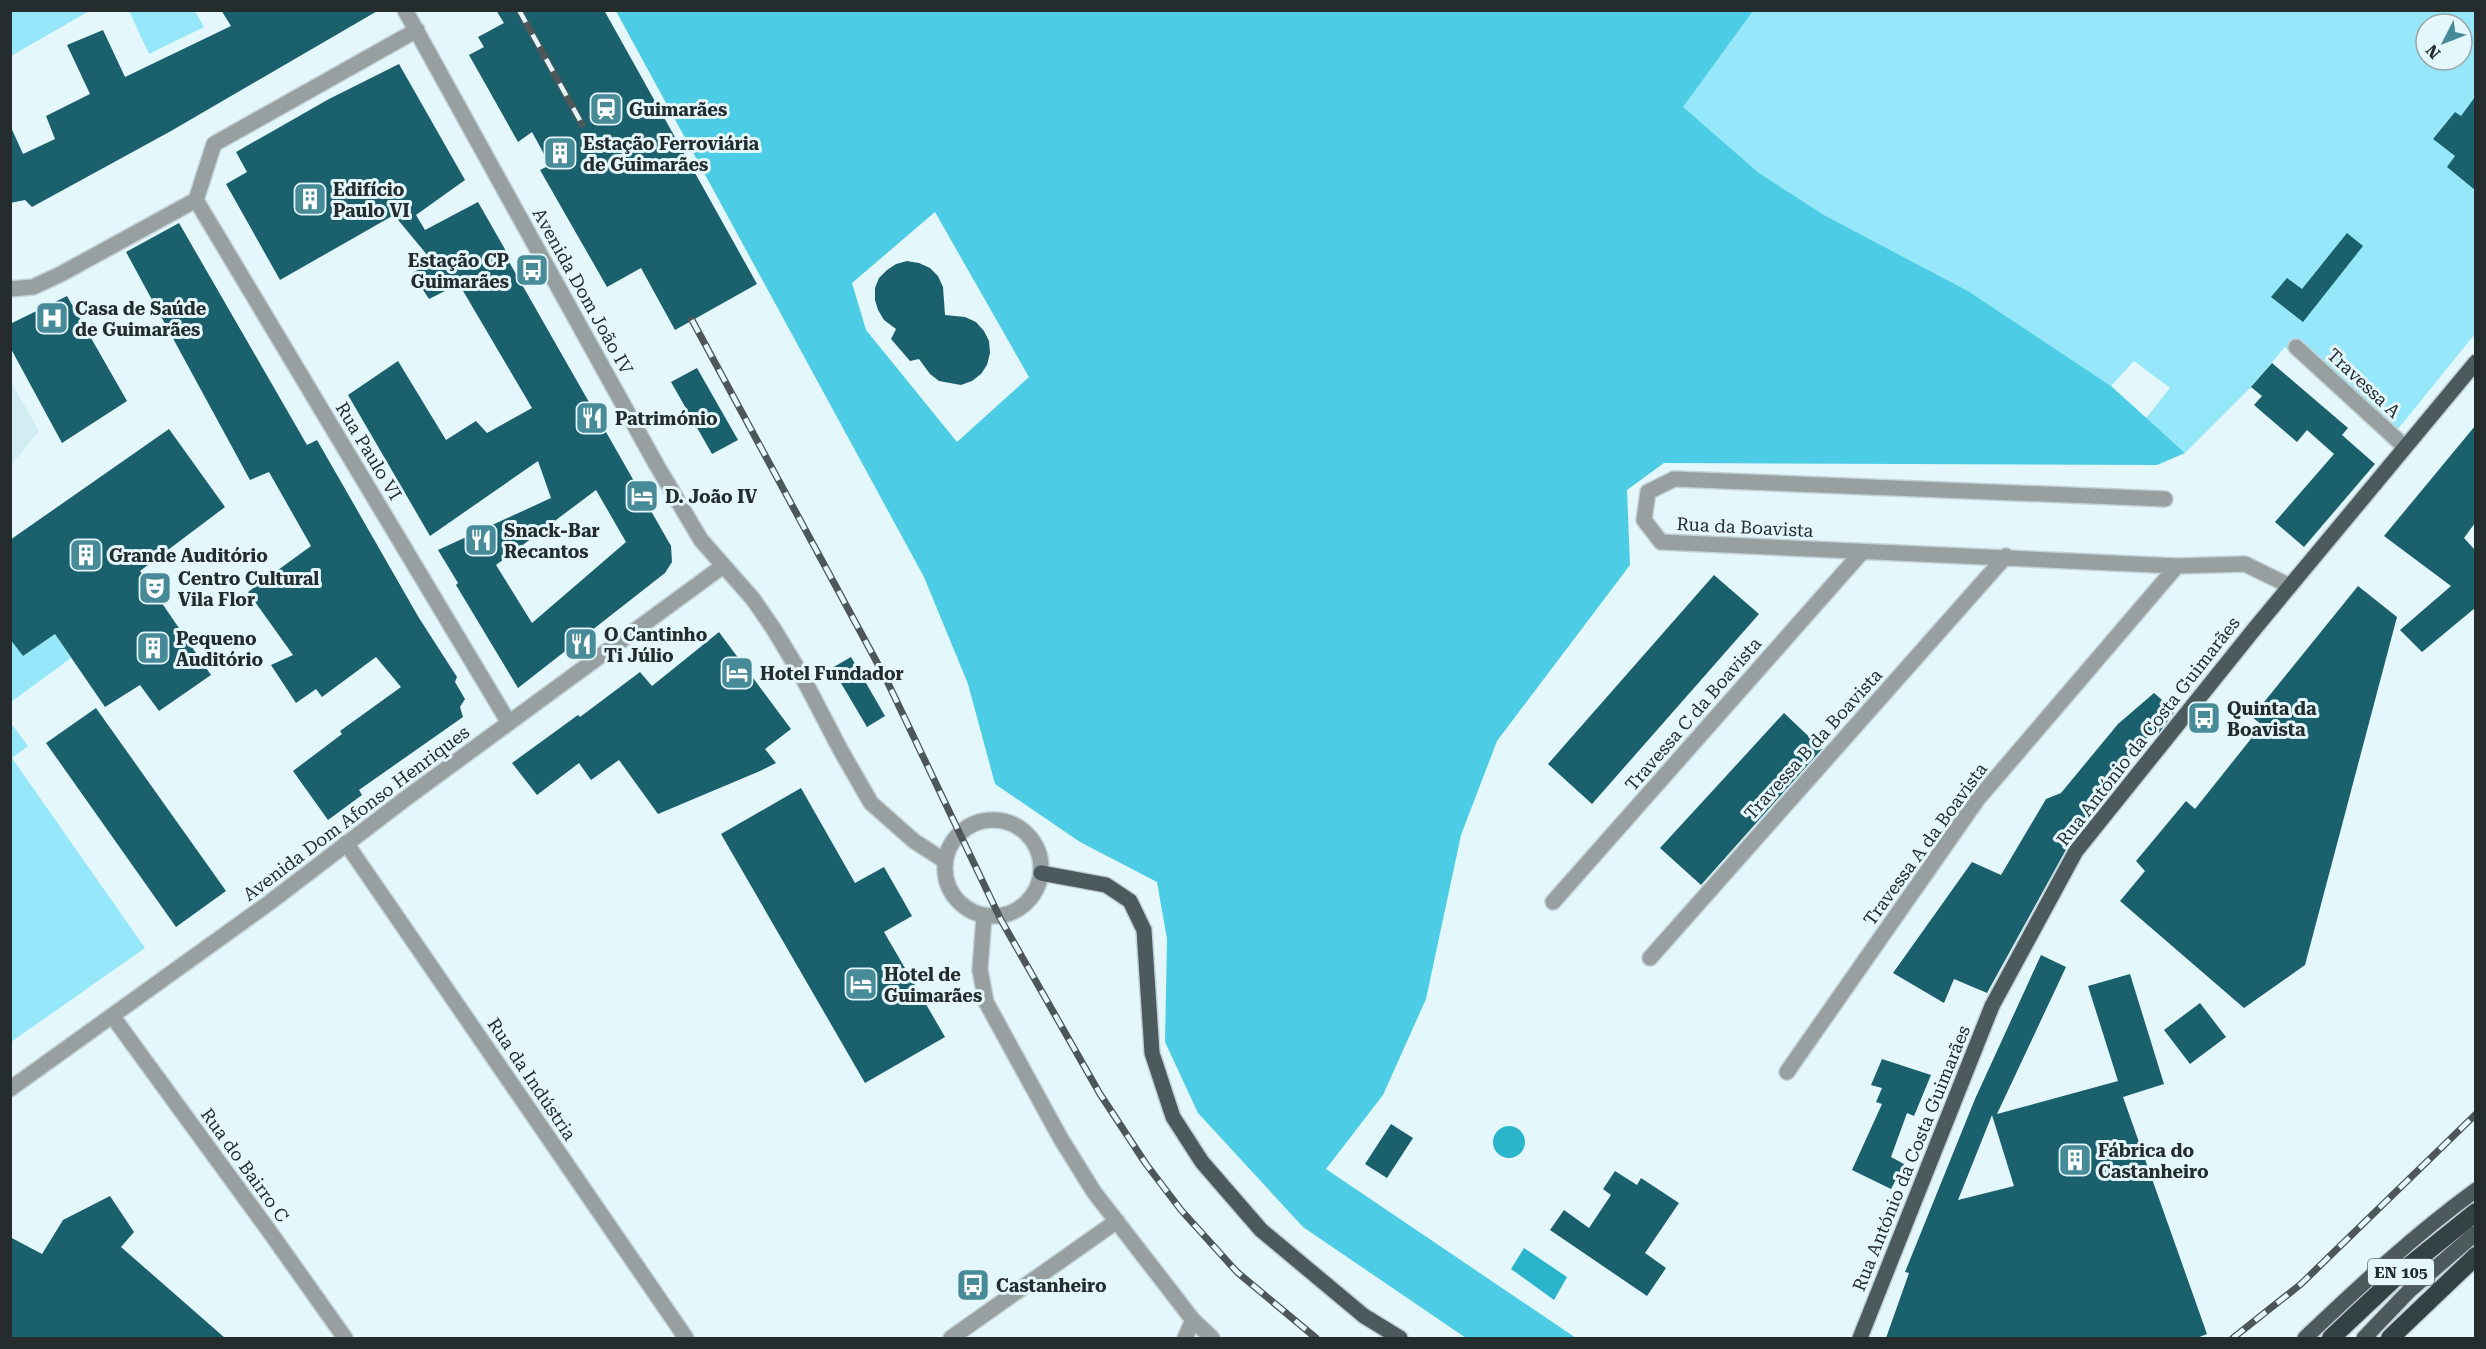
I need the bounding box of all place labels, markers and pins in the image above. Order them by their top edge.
station icon: Guimarães [588,91,624,127]
place label: Guimarães [629,99,727,120]
place label: Estação Ferroviária de Guimarães [583,133,760,175]
building icon: Estação Ferroviária de Guimarães [542,135,578,171]
place label: Edifício Paulo VI [333,179,410,221]
building icon: Edifício Paulo VI [292,181,328,217]
place label: Estação CP Guimarães [408,250,510,292]
bus stop icon: Estação CP Guimarães [514,252,550,288]
place label: Casa de Saúde de Guimarães [75,298,207,340]
hospital icon: Casa de Saúde de Guimarães [34,300,70,336]
restaurant icon: Património [574,400,610,436]
place label: Património [615,408,718,429]
hotel icon: D. João IV [624,478,660,514]
place label: D. João IV [665,486,757,507]
place label: Snack-Bar Recantos [504,520,600,562]
restaurant icon: Snack-Bar Recantos [463,522,499,558]
building icon: Grande Auditório [68,537,104,573]
place label: Grande Auditório [109,545,268,566]
place label: Centro Cultural Vila Flor [178,568,319,610]
theatre icon: Centro Cultural Vila Flor [137,570,173,606]
place label: O Cantinho Ti Júlio [604,624,708,666]
restaurant icon: O Cantinho Ti Júlio [563,626,599,662]
place label: Pequeno Auditório [176,628,263,670]
building icon: Pequeno Auditório [135,630,171,666]
hotel icon: Hotel Fundador [719,655,755,691]
place label: Hotel Fundador [760,663,904,684]
place label: Quinta da Boavista [2227,698,2317,740]
bus stop icon: Quinta da Boavista [2186,700,2222,736]
place label: Hotel de Guimarães [884,964,982,1006]
hotel icon: Hotel de Guimarães [843,966,879,1002]
place label: Fábrica do Castanheiro [2098,1140,2209,1182]
building icon: Fábrica do Castanheiro [2057,1142,2093,1178]
bus stop icon: Castanheiro [955,1267,991,1303]
place label: Castanheiro [996,1275,1107,1296]

